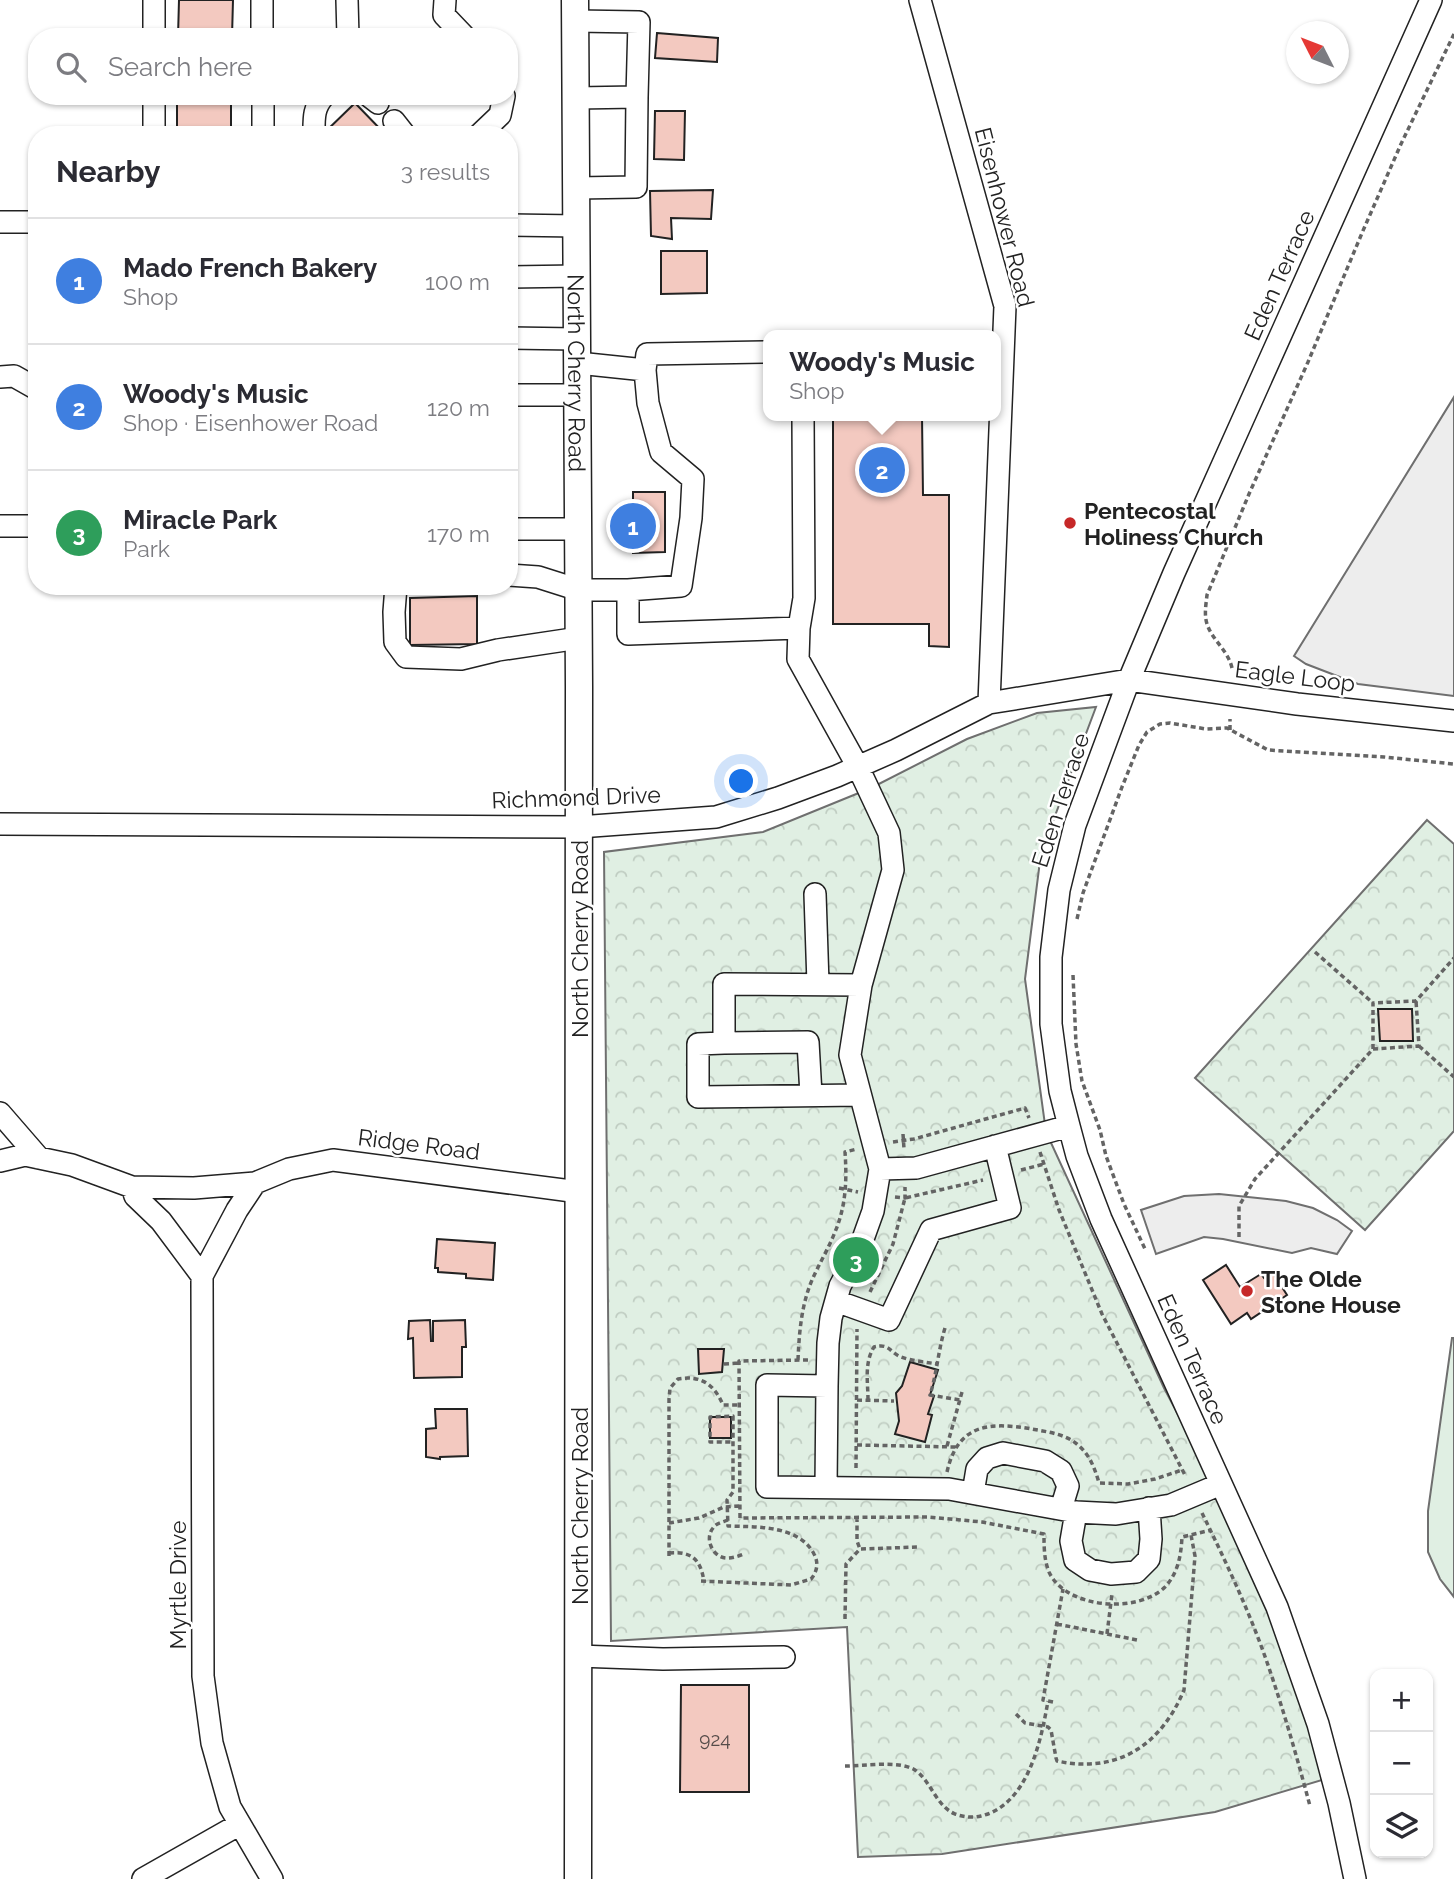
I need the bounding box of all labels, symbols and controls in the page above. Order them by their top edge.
north arrow [1286,21,1349,84]
search box [28,28,518,105]
icon: search [52,48,90,86]
text: Search here [108,52,252,82]
street label: Eisenhower Road [970,124,1040,310]
text: Nearby [56,154,160,189]
text: 3 results [401,158,490,185]
street label: Eden Terrace [1238,206,1320,344]
text: Mado French Bakery [123,253,377,283]
text: 1 [73,268,85,295]
text: 100 m [425,268,490,295]
street label: North Cherry Road [563,274,591,472]
text: Shop [123,283,178,310]
popup [763,330,1001,421]
text: Woody's Music [789,347,975,377]
text: Shop [789,377,844,404]
text: Woody's Music [123,379,309,409]
text: 2 [73,394,85,421]
text: 120 m [427,394,490,421]
text: Shop · Eisenhower Road [123,409,378,436]
pin: 2 [859,444,905,496]
place label: Pentecostal Holiness Church [1084,497,1263,550]
pin: 1 [610,500,656,552]
text: Miracle Park [123,505,277,535]
marker: Pentecostal Holiness Church [1062,515,1078,531]
text: 3 [73,520,85,547]
text: 170 m [427,520,490,547]
text: Park [123,535,170,562]
street label: Eagle Loop [1233,655,1357,697]
street label: Eden Terrace [1026,729,1094,871]
your location [724,764,758,798]
street label: Richmond Drive [491,781,661,813]
street label: North Cherry Road [566,840,593,1038]
street label: Ridge Road [356,1123,482,1165]
pin: 3 [833,1234,879,1286]
place label: The Olde Stone House [1261,1265,1401,1318]
marker: The Olde Stone House [1239,1283,1255,1299]
street label: Eden Terrace [1152,1290,1234,1428]
street label: North Cherry Road [566,1407,593,1605]
street label: Myrtle Drive [164,1521,191,1649]
map controls [1370,1669,1433,1858]
button: + [1370,1669,1433,1732]
house number: 924 [699,1728,731,1750]
button: − [1370,1732,1433,1795]
button: layers [1370,1795,1433,1858]

